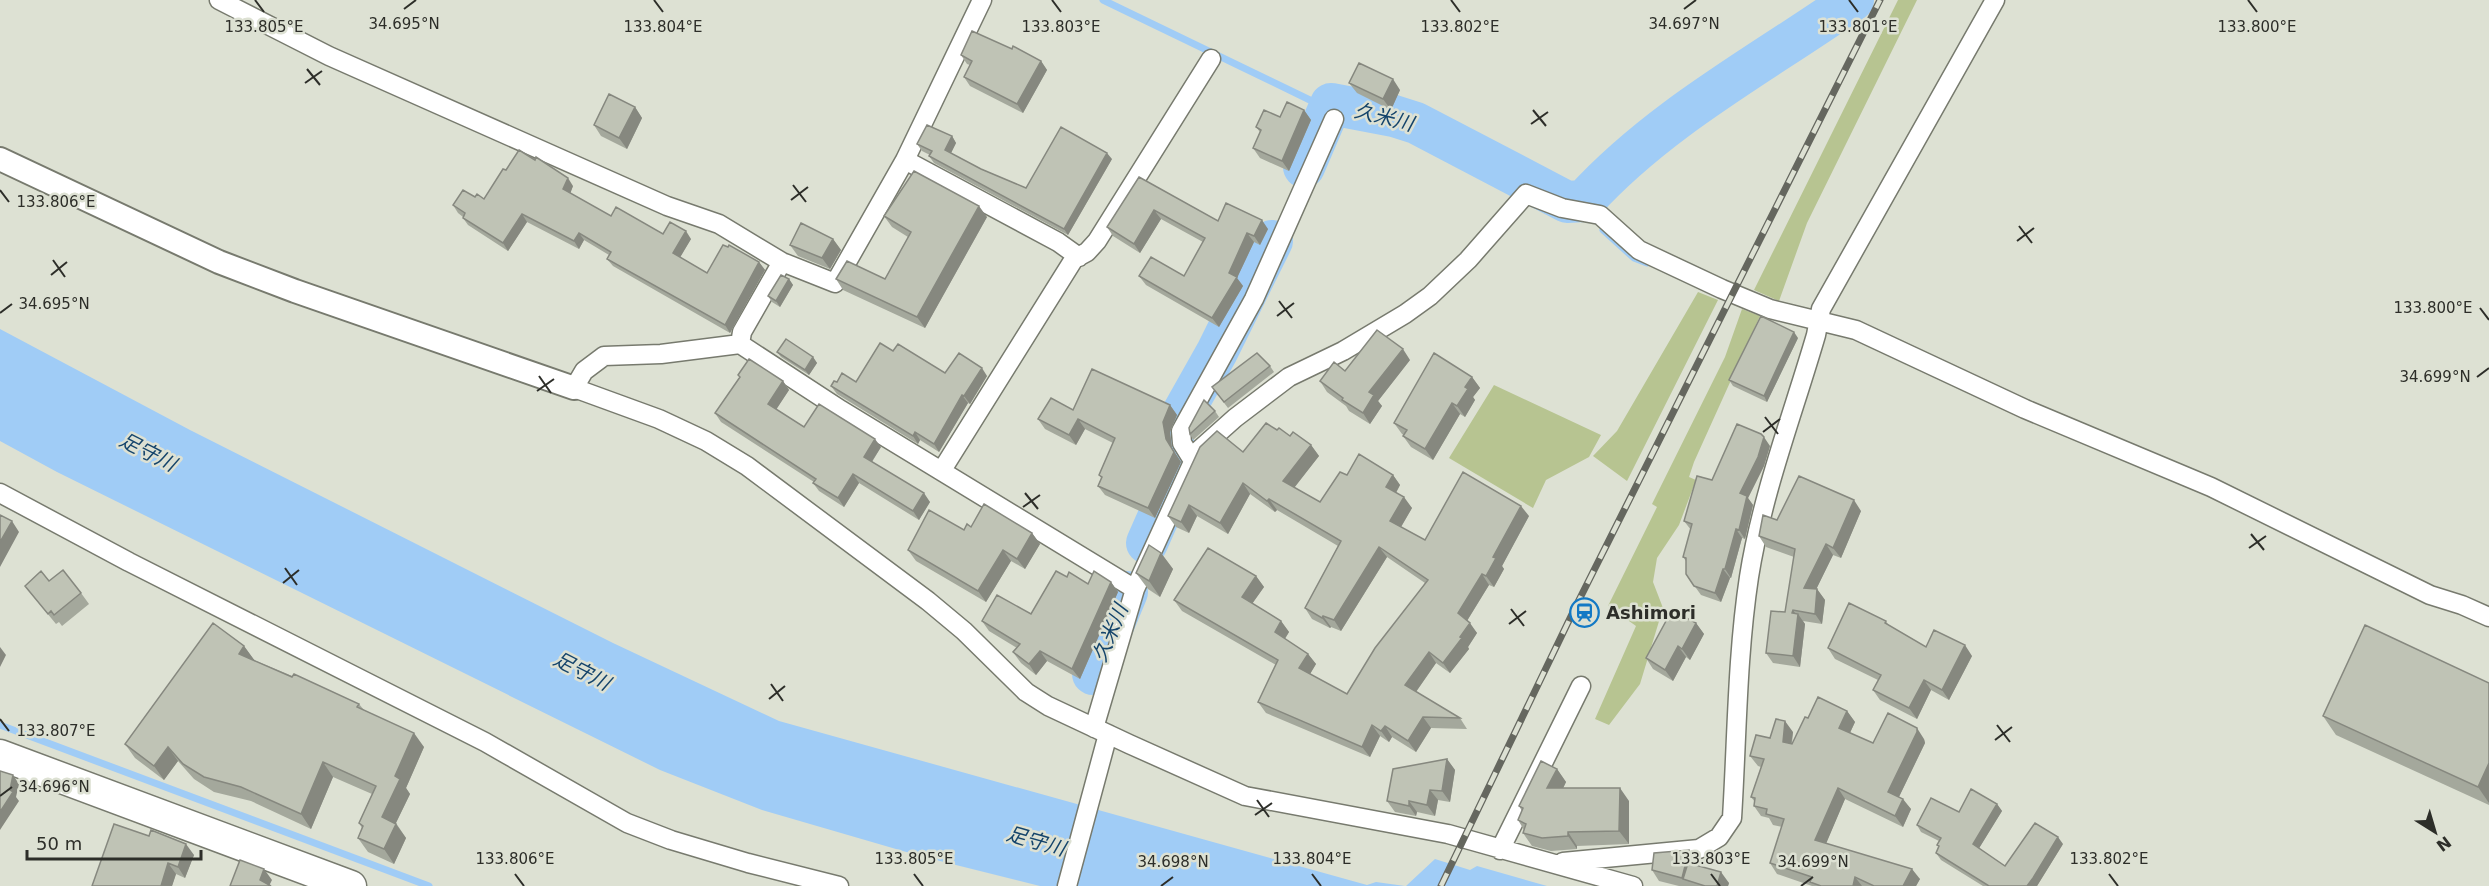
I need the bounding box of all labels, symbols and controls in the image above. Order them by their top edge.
text: 34.695°N [368,15,440,33]
text: 34.697°N [1648,15,1720,33]
text: 133.805°E [224,18,304,36]
text: 133.804°E [623,18,703,36]
text: 133.803°E [1021,18,1101,36]
text: 133.802°E [1420,18,1500,36]
text: 133.801°E [1818,18,1898,36]
text: 133.800°E [2217,18,2297,36]
water label: 久米川 [1352,98,1418,136]
text: 133.806°E [16,193,96,211]
text: 34.695°N [18,295,90,313]
text: 133.800°E [2393,299,2473,317]
text: 34.699°N [2399,368,2471,386]
water label: 足守川 [116,428,182,477]
station icon: Ashimori [1569,596,1601,628]
water label: 久米川 [1087,599,1134,665]
place label: Ashimori [1606,602,1696,623]
water label: 足守川 [550,647,616,696]
text: 133.807°E [16,722,96,740]
text: 34.696°N [18,778,90,796]
north arrow [2405,802,2465,862]
water label: 足守川 [1004,821,1070,861]
scale bar [27,823,201,861]
text: N [2433,832,2455,855]
text: 50 m [36,833,82,854]
text: 133.806°E [475,850,555,868]
text: 133.805°E [874,850,954,868]
text: 133.804°E [1272,850,1352,868]
text: 133.803°E [1671,850,1751,868]
text: 133.802°E [2069,850,2149,868]
text: 34.698°N [1137,853,1209,871]
text: 34.699°N [1777,853,1849,871]

